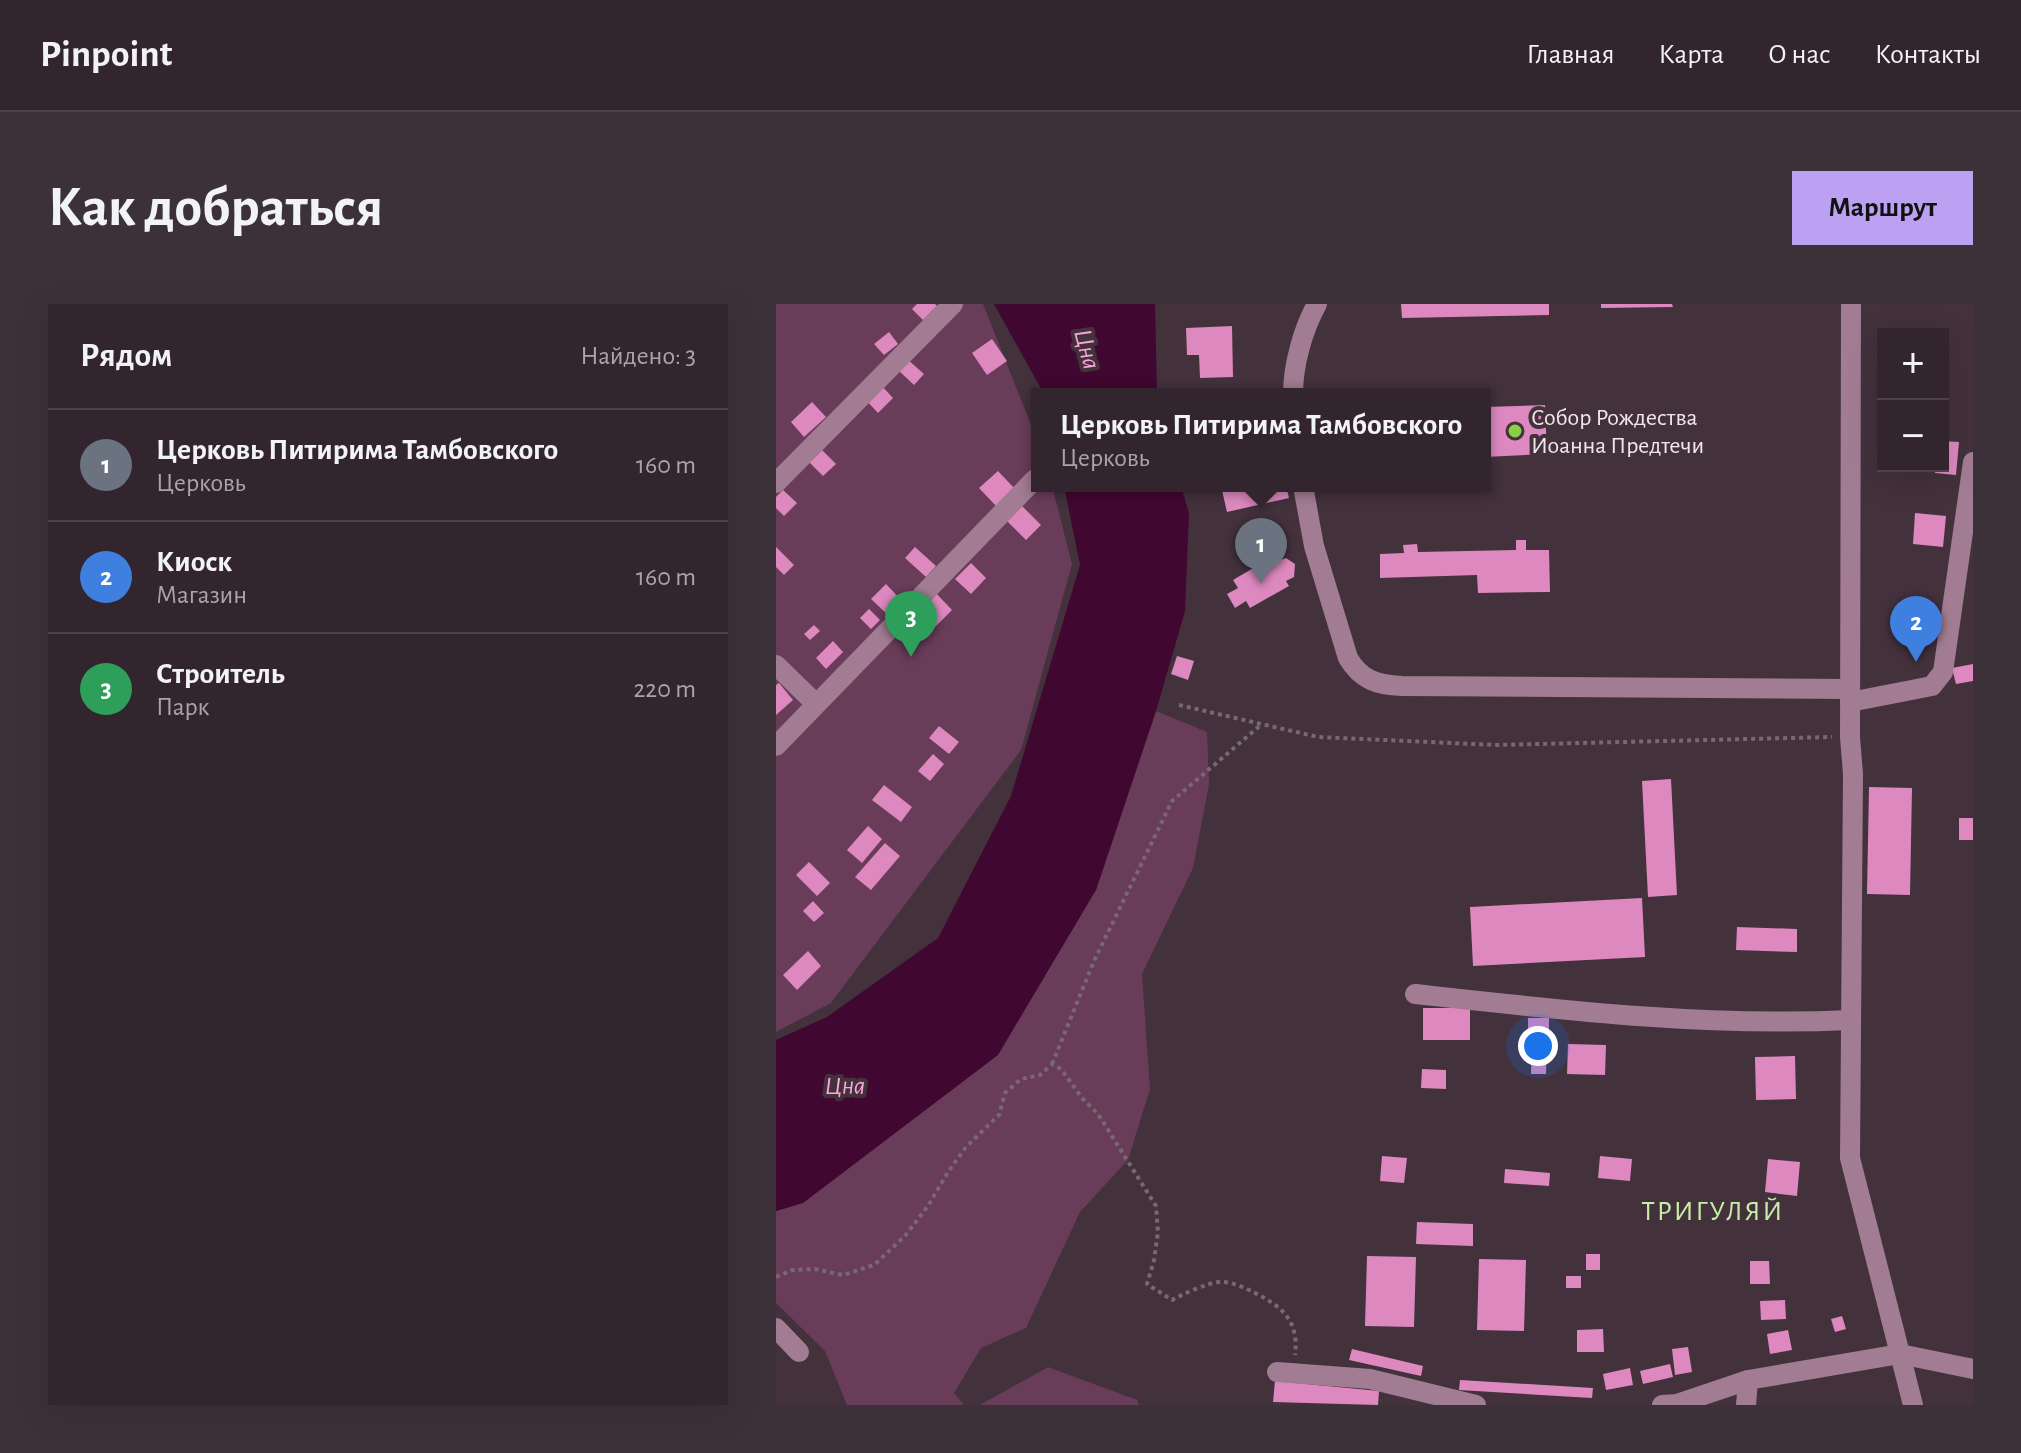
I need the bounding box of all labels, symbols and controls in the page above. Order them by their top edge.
text: Pinpoint [40,36,172,74]
text: Главная [1526,41,1614,69]
text: Карта [1658,41,1724,69]
text: О нас [1768,41,1831,69]
text: Контакты [1875,41,1981,69]
button: Маршрут [1792,171,1973,245]
text: Как добраться [48,180,383,236]
water label: Цна [1069,326,1105,372]
map controls [1877,328,1949,472]
button: + [1877,328,1949,400]
text: Рядом [80,339,172,373]
text: Найдено: 3 [580,343,696,369]
popup [1031,388,1491,492]
button: − [1877,400,1949,472]
place label: Собор Рождества Иоанна Предтечи [1531,406,1704,458]
text: Церковь Питирима Тамбовского [1060,410,1462,440]
marker: Собор Рождества Иоанна Предтечи [1506,422,1524,440]
text: Церковь Питирима Тамбовского [156,435,558,465]
text: Церковь [1060,445,1150,471]
text: 1 [101,452,111,478]
text: 160 m [636,452,696,478]
text: Церковь [156,470,246,496]
pin: 1 [1235,518,1287,584]
text: Киоск [156,547,232,577]
text: 2 [100,564,112,590]
text: 160 m [636,564,696,590]
text: Магазин [156,582,247,608]
pin: 3 [885,591,937,657]
pin: 2 [1890,596,1942,662]
text: Строитель [156,659,285,689]
text: 3 [100,676,112,702]
text: 220 m [634,676,696,702]
text: Парк [156,694,209,720]
your location [1518,1026,1558,1066]
water label: Цна [825,1073,865,1099]
district label: ТРИГУЛЯЙ [1642,1197,1784,1226]

